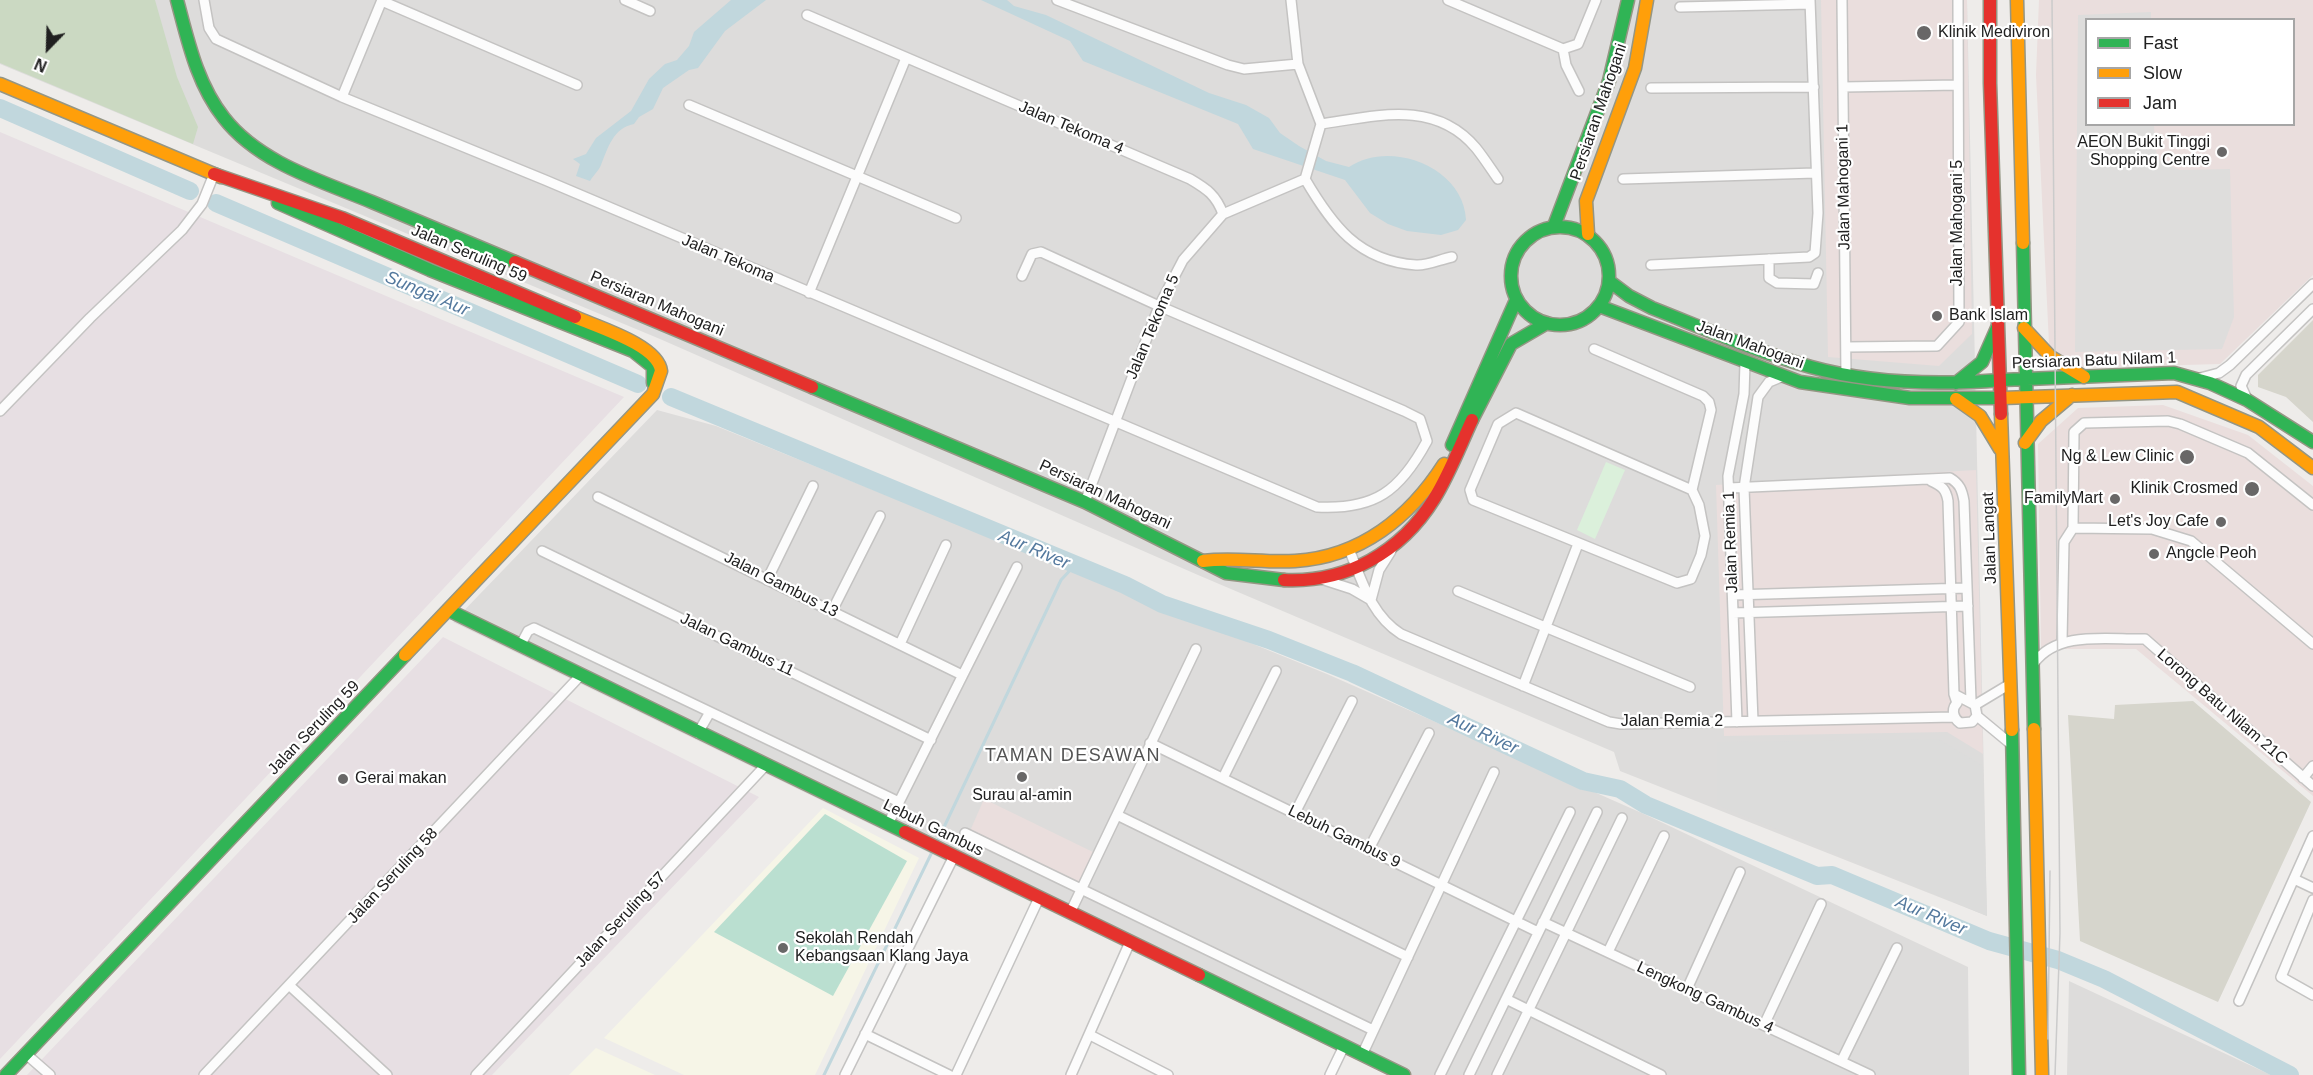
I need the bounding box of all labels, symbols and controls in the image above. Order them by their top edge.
north arrow [18,18,78,78]
legend [2085,18,2295,126]
place label: Klinik Mediviron [1938,23,2050,43]
marker: Klinik Mediviron [1915,24,1933,42]
text: Fast [2143,33,2178,53]
street label: Persiaran Mahogani [1567,41,1631,183]
text: N [32,55,49,75]
text: Slow [2143,63,2182,83]
text: Jam [2143,93,2177,113]
street label: Jalan Tekoma 4 [1016,97,1126,159]
street label: Jalan Mahogani 1 [1833,124,1855,250]
place label: AEON Bukit Tinggi Shopping Centre [2077,133,2210,171]
marker: AEON Bukit Tinggi Shopping Centre [2215,145,2229,159]
street label: Jalan Mahogani 5 [1948,160,1968,286]
street label: Jalan Seruling 59 [408,221,530,287]
street label: Jalan Tekoma [679,231,777,287]
water label: Sungai Aur [382,267,472,321]
street label: Persiaran Mahogani [587,267,727,341]
street label: Jalan Tekoma 5 [1122,272,1184,382]
place label: Bank Islam [1949,306,2028,326]
marker: Bank Islam [1930,309,1944,323]
street label: Jalan Mahogani [1694,317,1806,373]
street label: Persiaran Batu Nilam 1 [2011,349,2177,373]
place label: Ng & Lew Clinic [2061,447,2174,467]
marker: Ng & Lew Clinic [2178,448,2196,466]
street label: Persiaran Mahogani [1036,456,1174,534]
place label: Klinik Crosmed [2130,479,2238,499]
marker: Klinik Crosmed [2243,480,2261,498]
place label: FamilyMart [2024,489,2103,509]
street label: Jalan Remia 1 [1720,491,1742,593]
street label: Jalan Langat [1979,492,2001,584]
marker: FamilyMart [2108,492,2122,506]
place label: Let's Joy Cafe [2108,512,2209,532]
marker: Let's Joy Cafe [2214,515,2228,529]
water label: Aur River [995,525,1073,575]
place label: Angcle Peoh [2166,544,2257,564]
marker: Angcle Peoh [2147,547,2161,561]
street label: Jalan Gambus 13 [721,548,841,622]
street label: Jalan Gambus 11 [677,609,797,681]
street label: Lorong Batu Nilam 21C [2153,645,2291,769]
street label: Jalan Seruling 59 [264,677,364,779]
water label: Aur River [1444,708,1522,760]
street label: Jalan Remia 2 [1621,712,1723,732]
district label: TAMAN DESAWAN [985,745,1161,767]
place label: Gerai makan [355,769,447,789]
marker: Surau al-amin [1015,770,1029,784]
marker: Gerai makan [336,772,350,786]
place label: Surau al-amin [972,786,1072,806]
street label: Lebuh Gambus [880,795,986,861]
street label: Lebuh Gambus 9 [1285,801,1403,873]
street label: Jalan Seruling 58 [344,824,442,928]
street label: Jalan Seruling 57 [572,868,670,972]
water label: Aur River [1892,891,1970,941]
place label: Sekolah Rendah Kebangsaan Klang Jaya [795,929,968,967]
marker: Sekolah Rendah Kebangsaan Klang Jaya [776,941,790,955]
street label: Lengkong Gambus 4 [1634,958,1776,1038]

